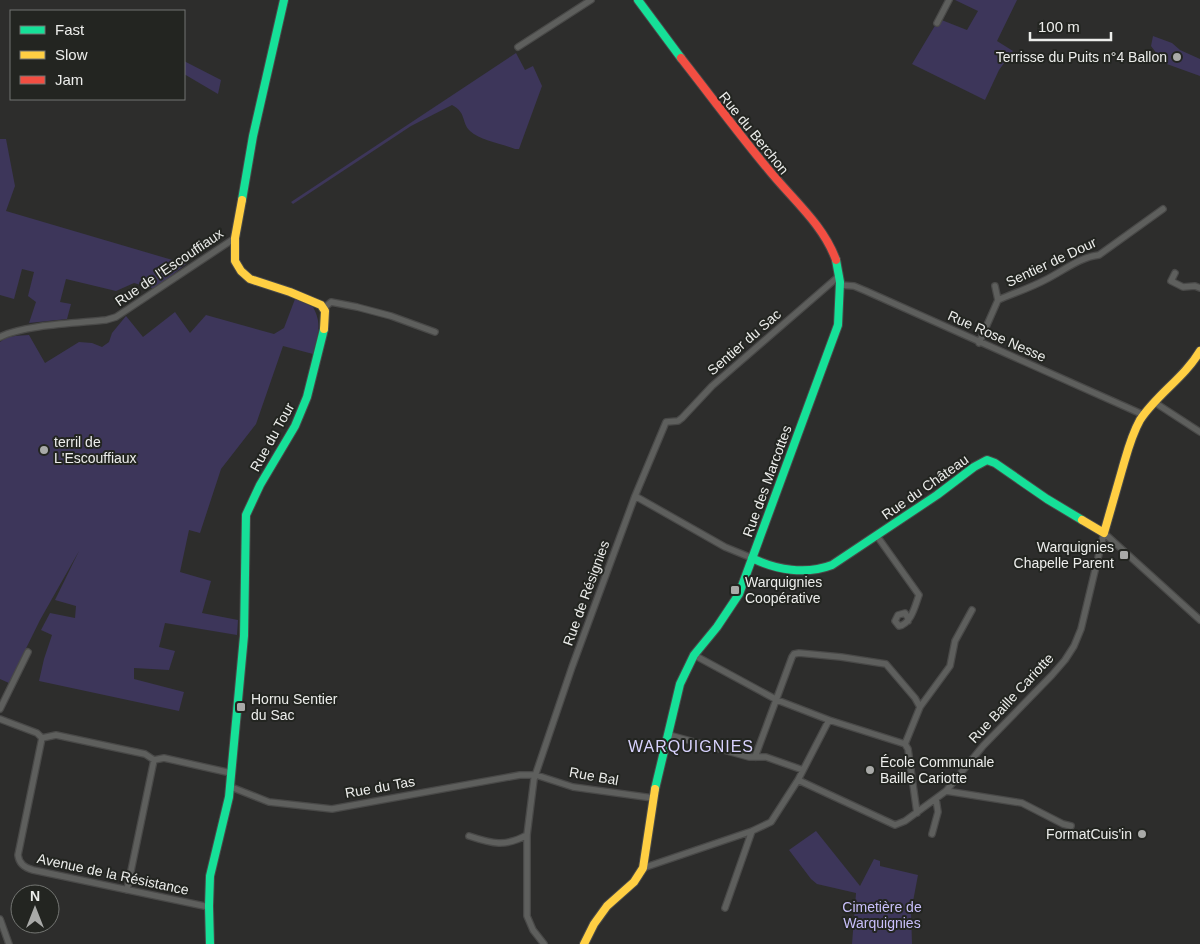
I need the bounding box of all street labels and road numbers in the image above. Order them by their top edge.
street label: Rue du Berchon [716,89,792,177]
street label: Rue de l'Escouffiaux [112,225,226,309]
street label: Sentier de Dour [1003,234,1099,290]
street label: Sentier du Sac [704,306,784,378]
street label: Rue Rose Nesse [945,307,1049,365]
street label: Rue du Tour [247,400,298,474]
street label: Rue des Marcottes [739,423,795,539]
street label: Rue du Château [879,451,971,523]
street label: Rue de Résignies [560,538,612,648]
street label: Rue Baille Cariotte [965,650,1057,746]
street label: Rue Bal [568,764,620,788]
street label: Rue du Tas [344,773,416,801]
street label: Avenue de la Résistance [36,850,190,898]

